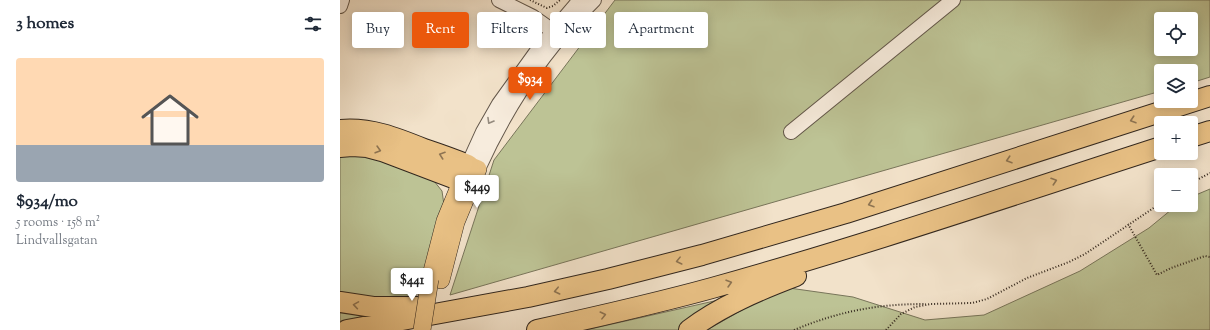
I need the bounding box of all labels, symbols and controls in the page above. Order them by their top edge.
text: 3 homes [16,12,74,36]
chip: Buy [352,12,404,48]
chip: Rent [412,12,469,48]
chip: Filters [477,12,542,48]
chip: New [550,12,606,48]
chip: Apartment [614,12,708,48]
map controls [1154,12,1198,212]
button: locate [1154,12,1198,56]
icon: filters [302,13,324,35]
button: layers [1154,64,1198,108]
pin: $934 [506,67,554,101]
text: $934 [517,71,543,89]
icon: home [134,84,206,156]
one-way arrow [487,116,494,124]
one-way arrow [1130,116,1137,124]
button: + [1154,116,1198,160]
one-way arrow [375,145,382,154]
one-way arrow [438,151,445,160]
one-way arrow [1006,155,1013,164]
button: − [1154,168,1198,212]
pin: $449 [453,175,501,209]
one-way arrow [1050,178,1057,186]
text: $449 [464,179,490,197]
text: $934/mo [16,190,78,214]
one-way arrow [868,200,875,208]
text: 5 rooms · 158 m² [16,214,100,232]
text: Lindvallsgatan [16,232,98,250]
one-way arrow [676,257,683,265]
pin: $441 [388,268,436,302]
text: $441 [400,272,424,290]
one-way arrow [725,279,732,288]
one-way arrow [554,286,560,294]
one-way arrow [353,301,359,310]
one-way arrow [599,312,606,320]

